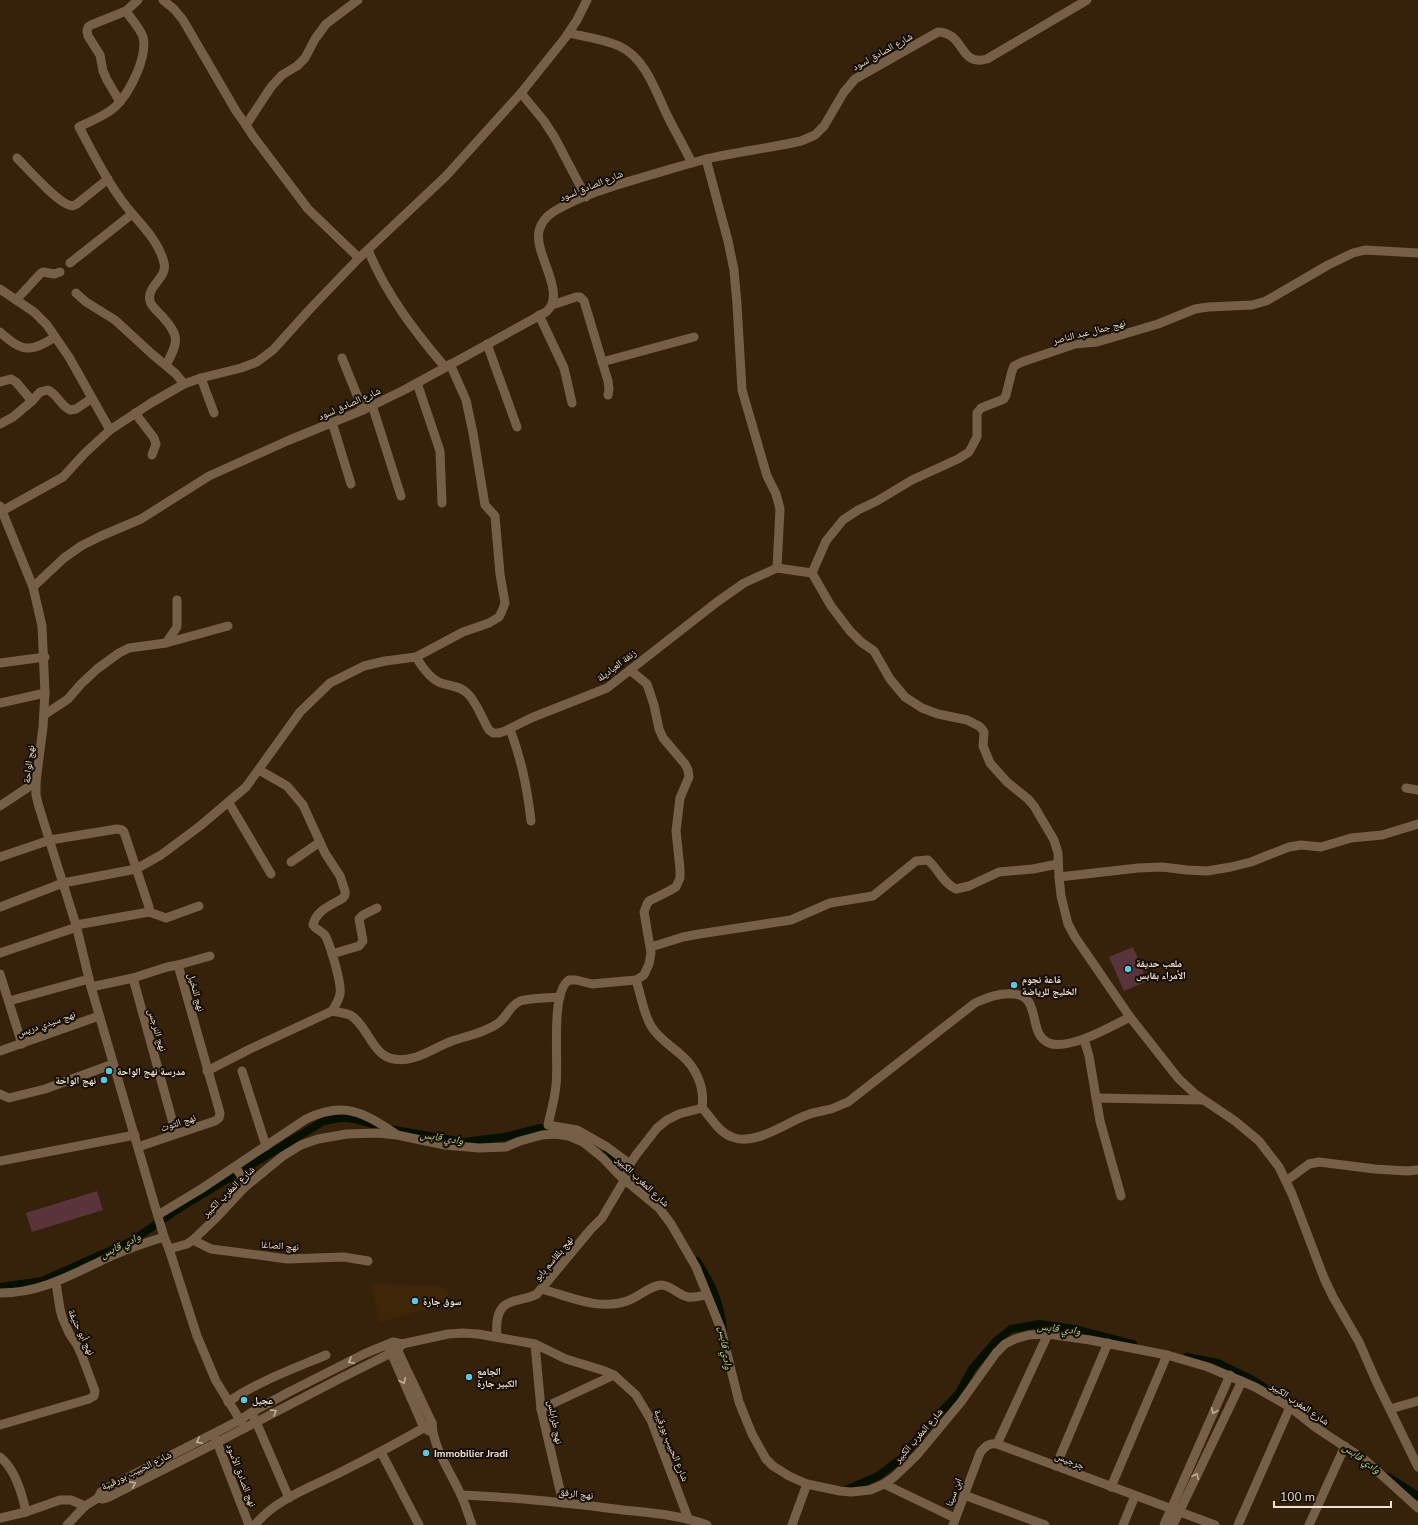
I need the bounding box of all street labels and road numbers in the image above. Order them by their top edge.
street label: شارع الصادق لسود [850,29,916,74]
street label: شارع الصادق لسود [558,167,626,205]
street label: نهج جمال عبد الناصر [1050,316,1127,348]
street label: شارع الصادق لسود [316,384,383,424]
street label: زنقة العباديلة [594,646,639,685]
street label: نهج الواحة [20,744,38,784]
street label: نهج النخيل [184,971,208,1013]
street label: نهج سيدي دريس [15,1007,78,1041]
street label: نهج النرجس [144,1007,170,1053]
street label: نهج التوت [159,1111,198,1135]
street label: شارع المغرب الكبير [612,1153,672,1210]
street label: شارع المغرب الكبير [199,1163,258,1221]
street label: نهج بلقاسم بابو [531,1233,577,1284]
street label: نهج الصاغا [260,1238,300,1254]
street label: نهج أبو حنيفة [64,1307,98,1358]
street label: شارع المغرب الكبير [1266,1378,1332,1429]
street label: نهج طرابلس [544,1399,566,1445]
street label: شارع المغرب الكبير [890,1405,947,1467]
street label: شارع الحبيب بورقيبة [650,1407,692,1484]
street label: نهج الصادق الأسود [223,1442,260,1509]
street label: شارع الحبيب بورقيبة [99,1448,174,1494]
street label: جرجيس [1053,1449,1087,1473]
street label: ابن سينا [942,1476,966,1508]
street label: نهج الرفق [558,1485,594,1503]

